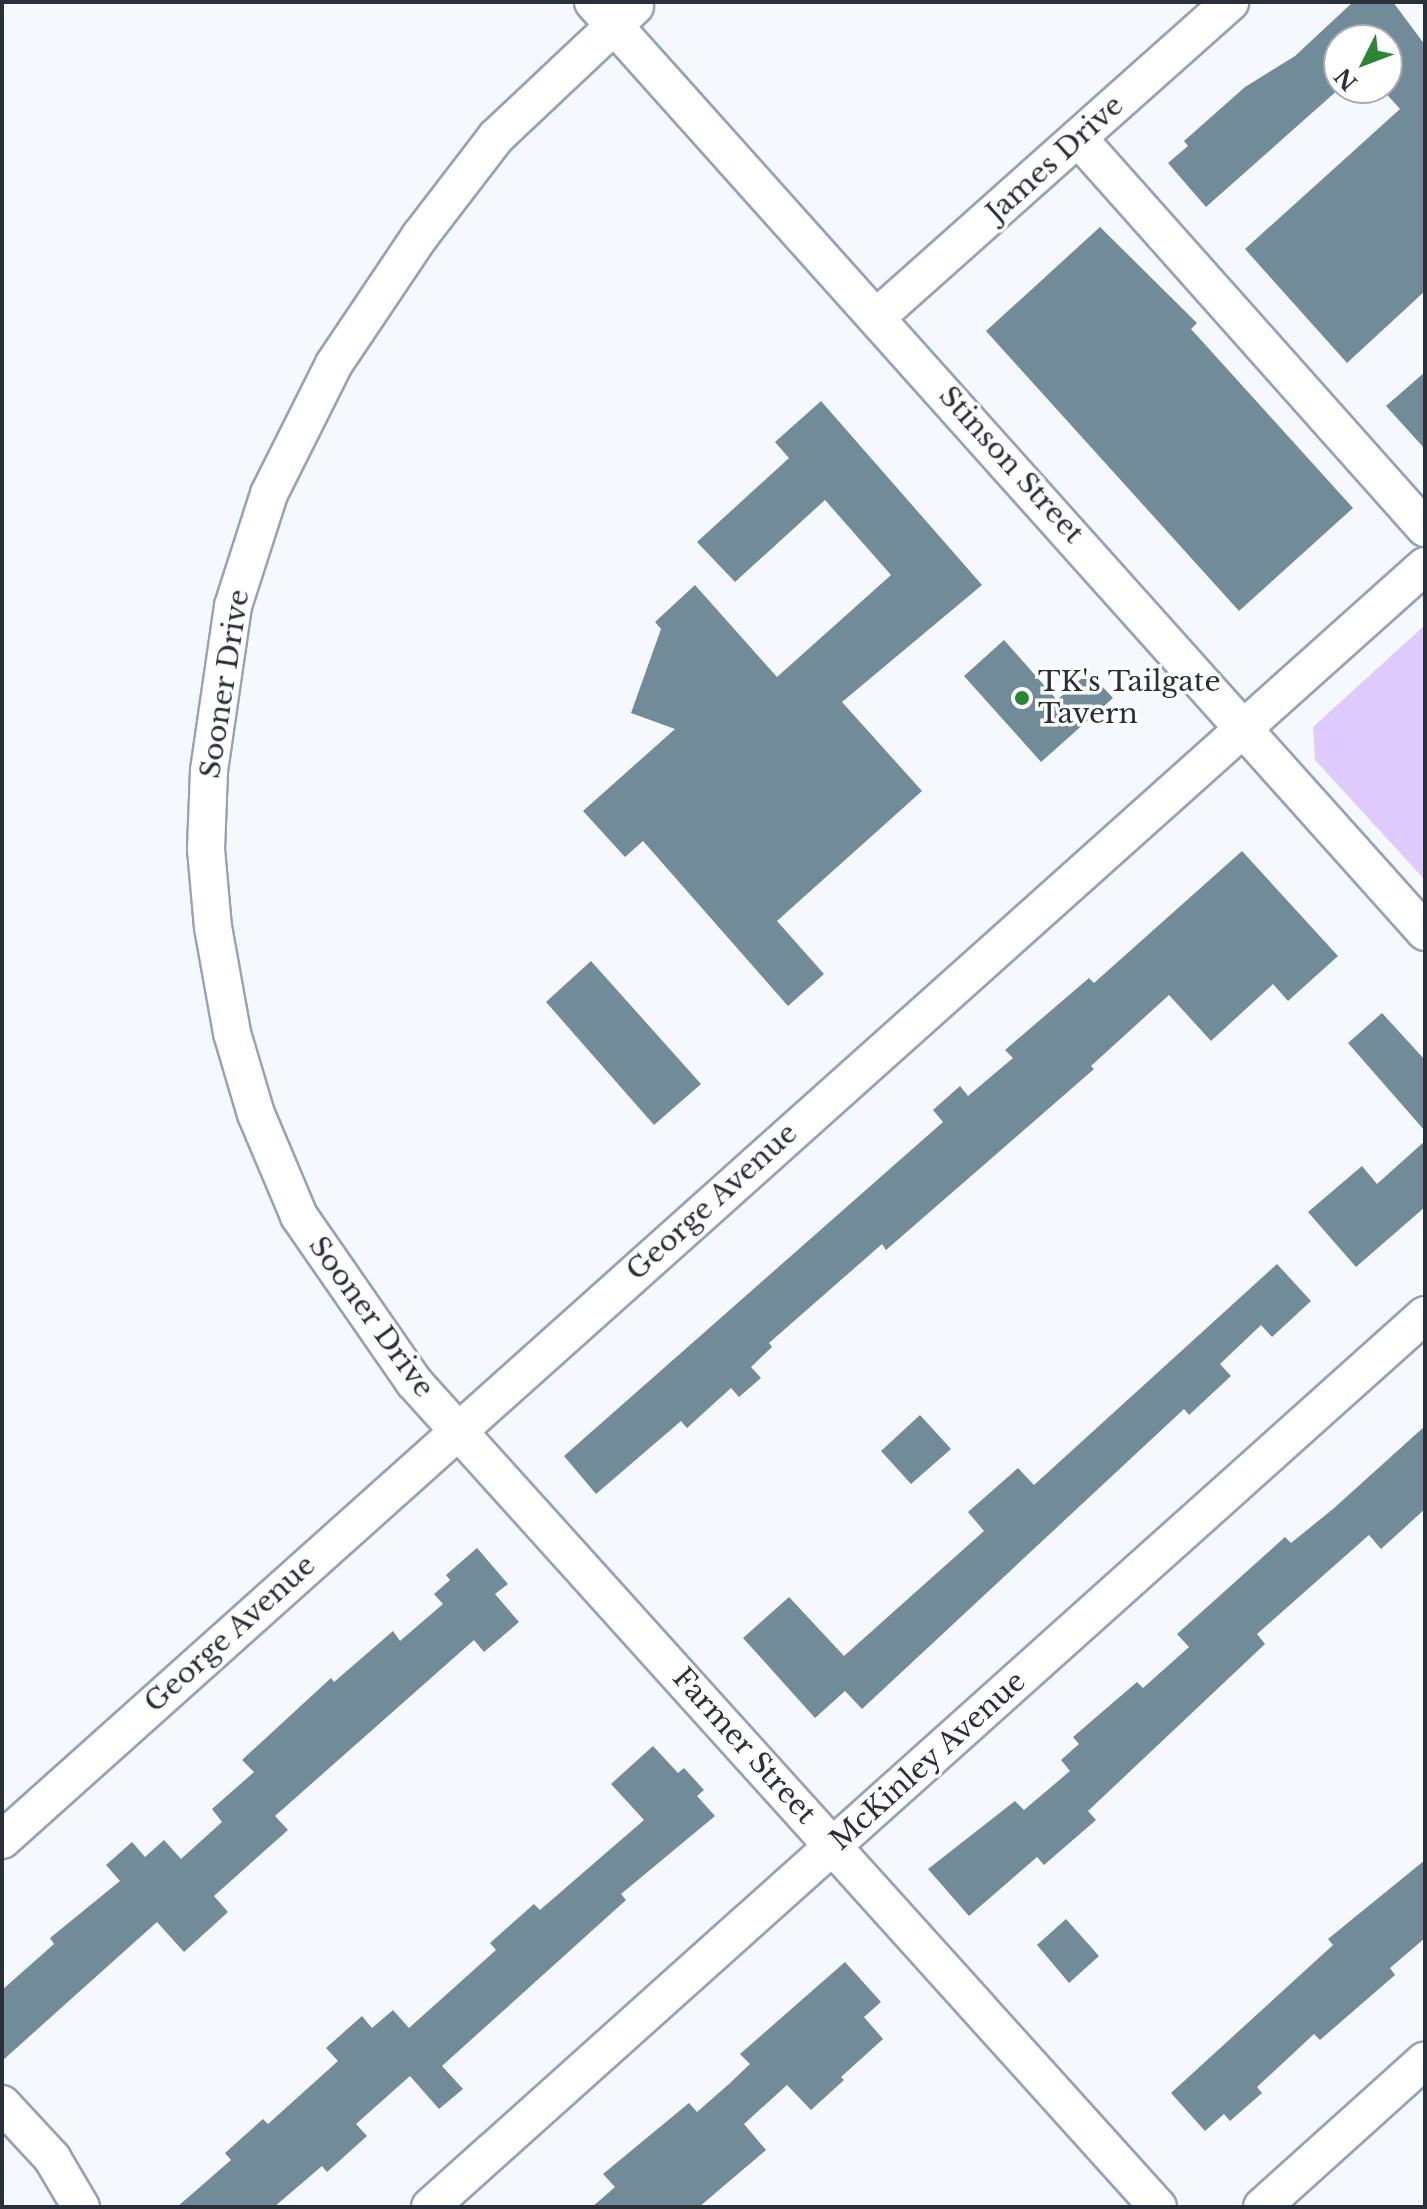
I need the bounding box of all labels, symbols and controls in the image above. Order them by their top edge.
north arrow [1323,24,1403,104]
text: N [1329,62,1363,96]
street label: James Drive [980,89,1130,229]
street label: Stinson Street [932,379,1090,551]
street label: Sooner Drive [193,587,257,781]
place label: TK's Tailgate Tavern [1038,665,1221,731]
marker: TK's Tailgate Tavern [1013,689,1031,707]
street label: George Avenue [619,1116,805,1288]
street label: Sooner Drive [301,1230,441,1404]
street label: George Avenue [137,1548,323,1720]
street label: Farmer Street [665,1661,823,1831]
street label: McKinley Avenue [823,1664,1033,1858]

